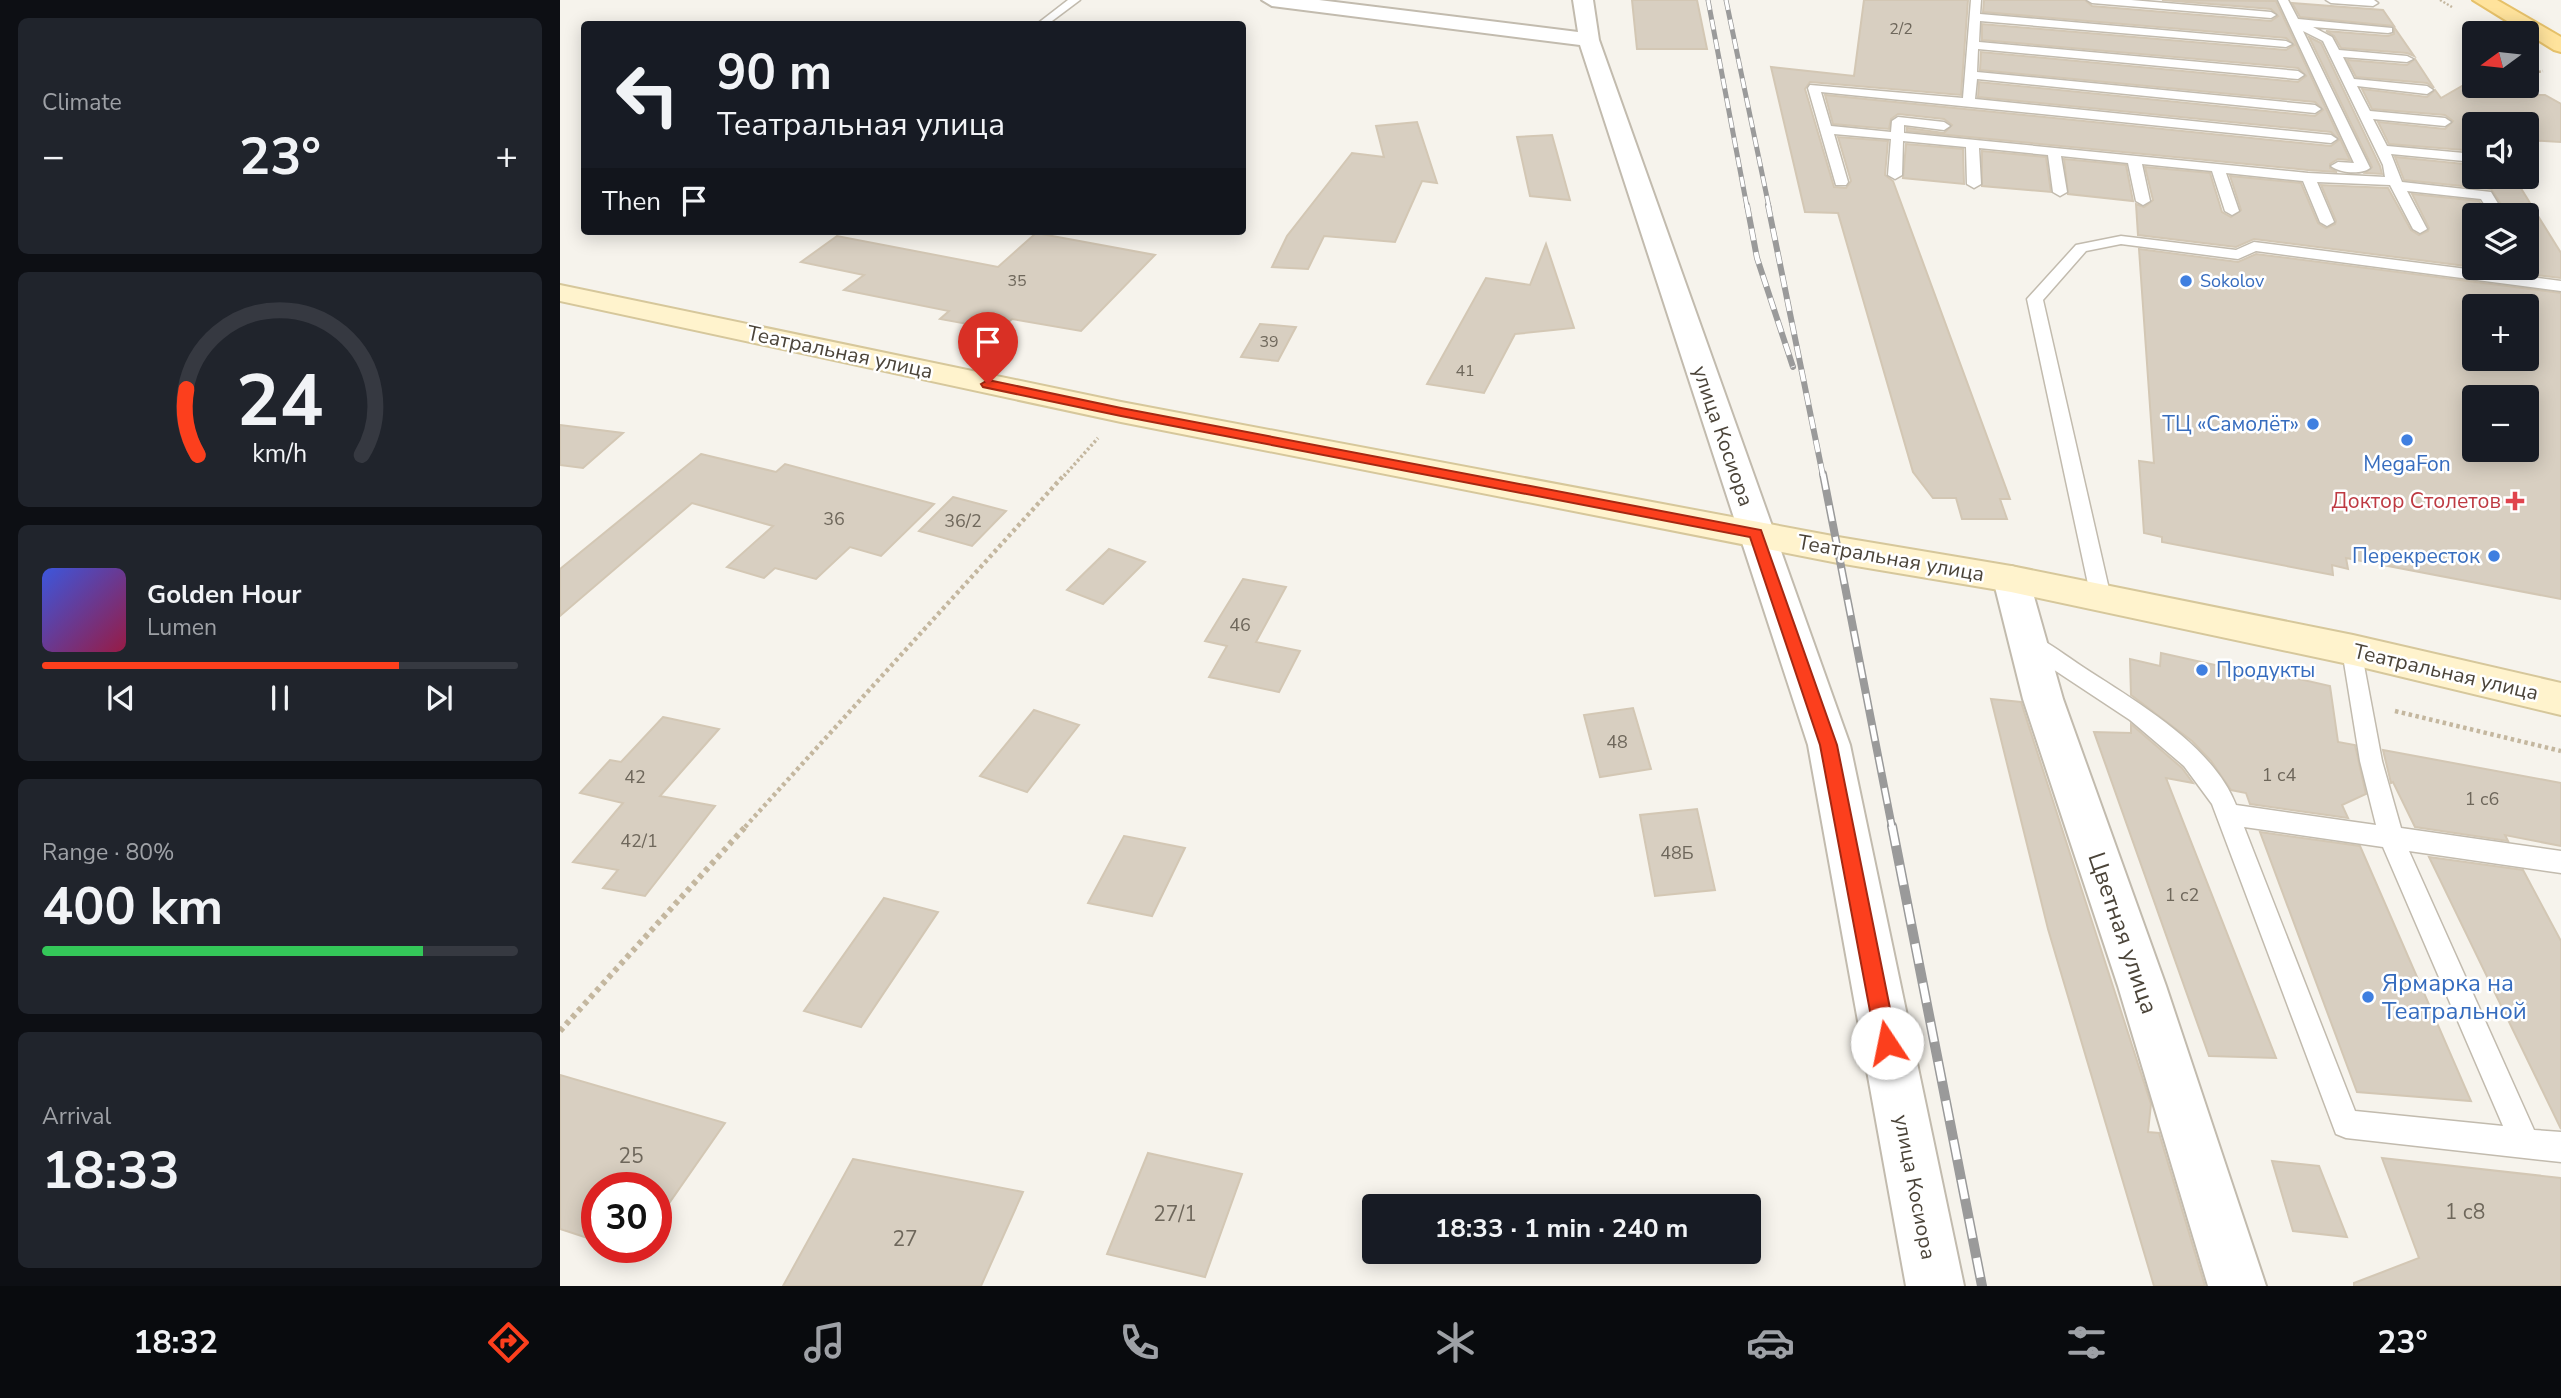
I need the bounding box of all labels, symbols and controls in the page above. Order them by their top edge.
house number: 2/2 [1889,18,1913,40]
north arrow [2462,21,2539,98]
map controls [2462,21,2539,462]
text: 90 m [717,39,832,106]
icon: left [602,49,693,140]
text: Climate [42,87,122,118]
text: Театральная улица [717,103,1005,146]
button: sound [2462,112,2539,189]
text: 23° [239,121,321,192]
text: − [42,131,65,182]
text: + [495,131,518,182]
icon: arrive [675,182,713,220]
text: Then [602,184,661,219]
button: layers [2462,203,2539,280]
place label: Sokolov [2200,269,2265,293]
house number: 35 [1007,270,1027,292]
marker: Sokolov [2178,273,2194,289]
button: + [2462,294,2539,371]
pin [958,312,1018,384]
street label: Театральная улица [745,319,935,385]
icon: arrive [969,323,1007,361]
house number: 39 [1259,331,1279,353]
text: 24 [236,352,324,452]
house number: 41 [1455,360,1475,382]
street label: улица Косиора [1686,362,1760,510]
button: − [2462,385,2539,462]
place label: ТЦ «Самолёт» [2162,410,2299,438]
marker: ТЦ «Самолёт» [2305,416,2321,432]
marker: MegaFon [2399,432,2415,448]
text: km/h [252,437,308,471]
place label: MegaFon [2363,450,2451,478]
place label: Доктор Столетов [2332,487,2501,515]
marker: Доктор Столетов [2507,493,2523,509]
house number: 36 [823,507,845,531]
house number: 36/2 [944,509,982,533]
street label: Театральная улица [1795,528,1987,588]
place label: Перекресток [2352,542,2481,570]
marker: Перекресток [2486,548,2502,564]
text: Golden Hour [147,577,302,612]
text: Lumen [147,612,217,643]
house number: 46 [1229,613,1251,637]
street label: Театральная улица [2351,637,2541,707]
place label: Продукты [2216,656,2315,684]
marker: Продукты [2194,662,2210,678]
icon: previous [102,679,140,717]
icon: pause [261,679,299,717]
icon: next [420,679,458,717]
house number: 48 [1606,730,1628,754]
house number: 1 с4 [2262,763,2297,787]
house number: 42 [624,765,646,789]
house number: 1 с6 [2465,787,2499,811]
house number: 42/1 [620,829,658,853]
text: Range · 80% [42,837,174,868]
house number: 48Б [1660,841,1694,865]
street label: Цветная улица [2080,848,2166,1018]
text: 400 km [42,871,223,942]
house number: 1 с2 [2165,883,2199,907]
place label: Ярмарка на Театральной [2382,967,2527,1027]
marker: Ярмарка на Театральной [2360,989,2376,1005]
position arrow [1850,1006,1924,1080]
text: Arrival [42,1101,111,1132]
street label: улица Косиора [1887,1112,1943,1262]
text: 18:33 [42,1135,180,1206]
house number: 25 [618,1142,644,1170]
speed limit sign: 30 [581,1172,672,1263]
house number: 1 с8 [2445,1198,2485,1226]
house number: 27/1 [1153,1200,1197,1228]
text: 18:33 · 1 min · 240 m [1435,1211,1688,1246]
house number: 27 [892,1225,918,1253]
icon: directions [484,1318,533,1367]
icon: music [800,1318,849,1367]
icon: phone [1115,1318,1164,1367]
icon: climate [1431,1318,1480,1367]
icon: car [1746,1318,1795,1367]
icon: filters [2062,1318,2111,1367]
text: 18:32 [133,1321,218,1364]
text: 23° [2377,1321,2428,1364]

